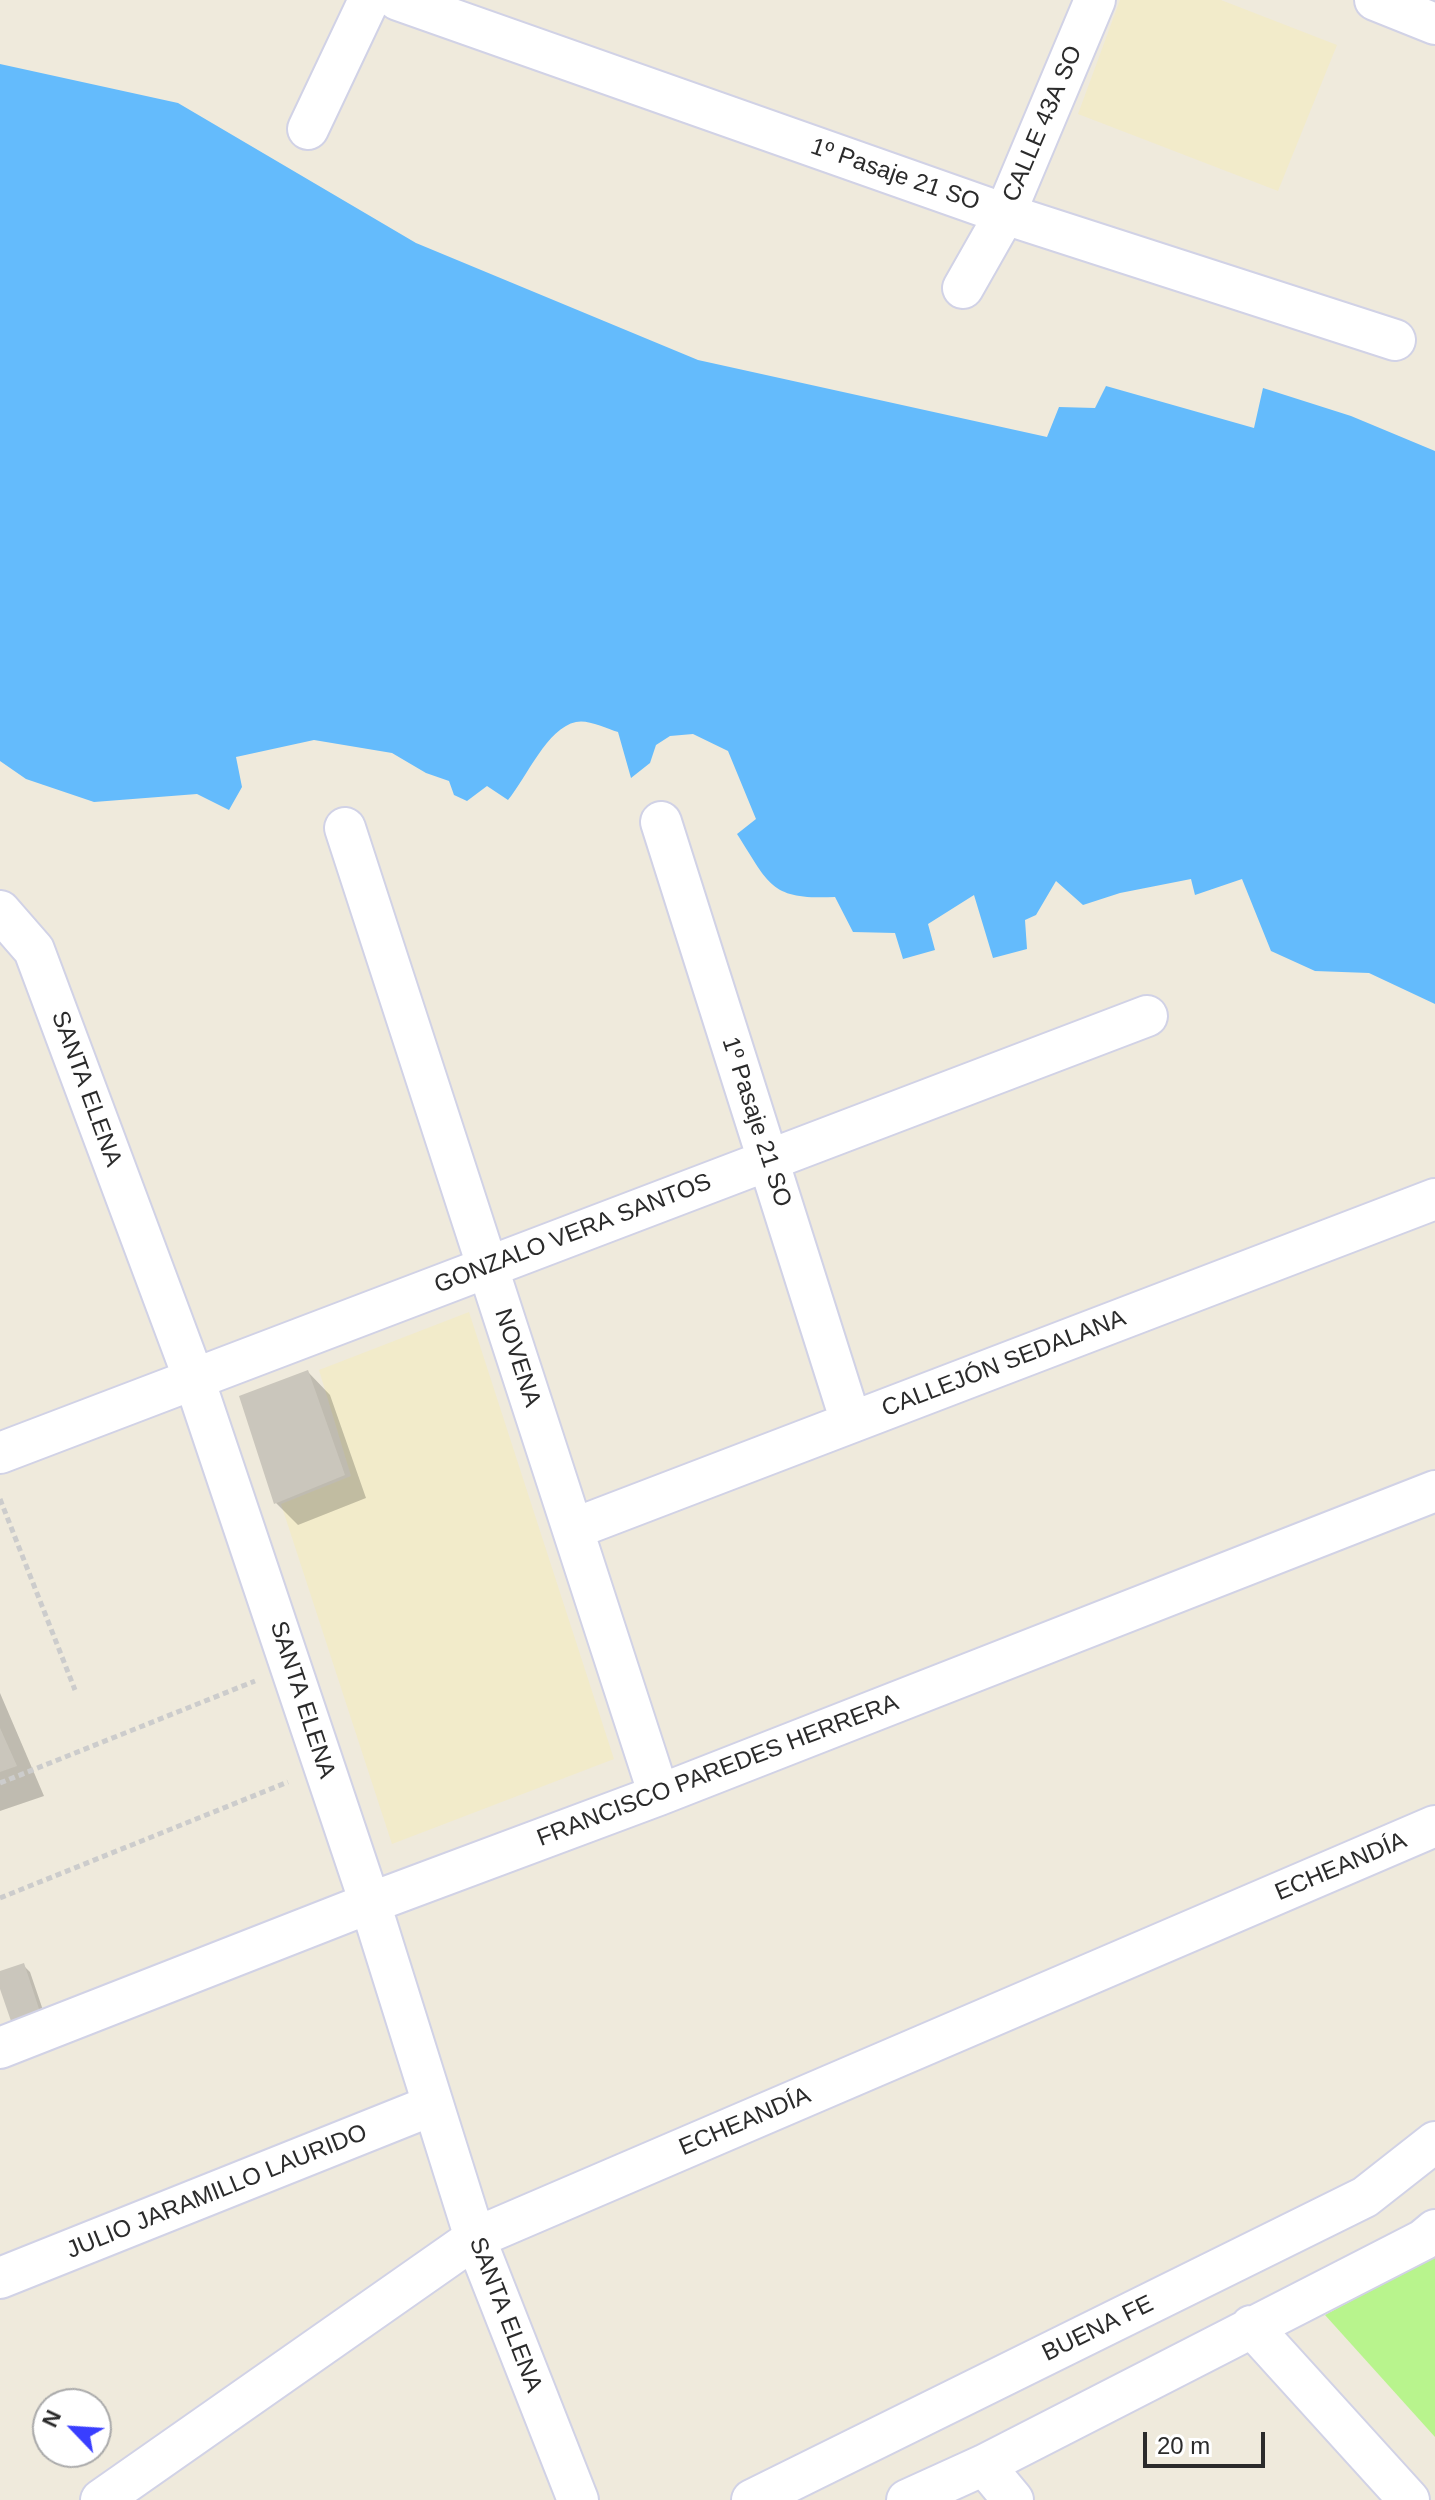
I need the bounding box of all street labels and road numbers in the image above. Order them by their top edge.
street label: CALLE 43A SO [997,42,1089,206]
street label: 1º Pasaje 21 SO [807,133,983,217]
street label: SANTA ELENA [44,1007,128,1171]
street label: 1º Pasaje 21 SO [715,1033,797,1211]
street label: GONZALO VERA SANTOS [430,1168,716,1300]
street label: CALLEJÓN SEDALANA [878,1304,1130,1424]
street label: NOVENA [488,1305,546,1411]
street label: SANTA ELENA [263,1618,341,1782]
street label: FRANCISCO PAREDES HERRERA [533,1689,903,1853]
street label: ECHEANDÍA [1271,1826,1411,1908]
street label: ECHEANDÍA [675,2081,815,2163]
street label: JULIO JARAMILLO LAURIDO [63,2118,371,2266]
street label: SANTA ELENA [462,2233,548,2397]
street label: BUENA FE [1038,2290,1158,2368]

